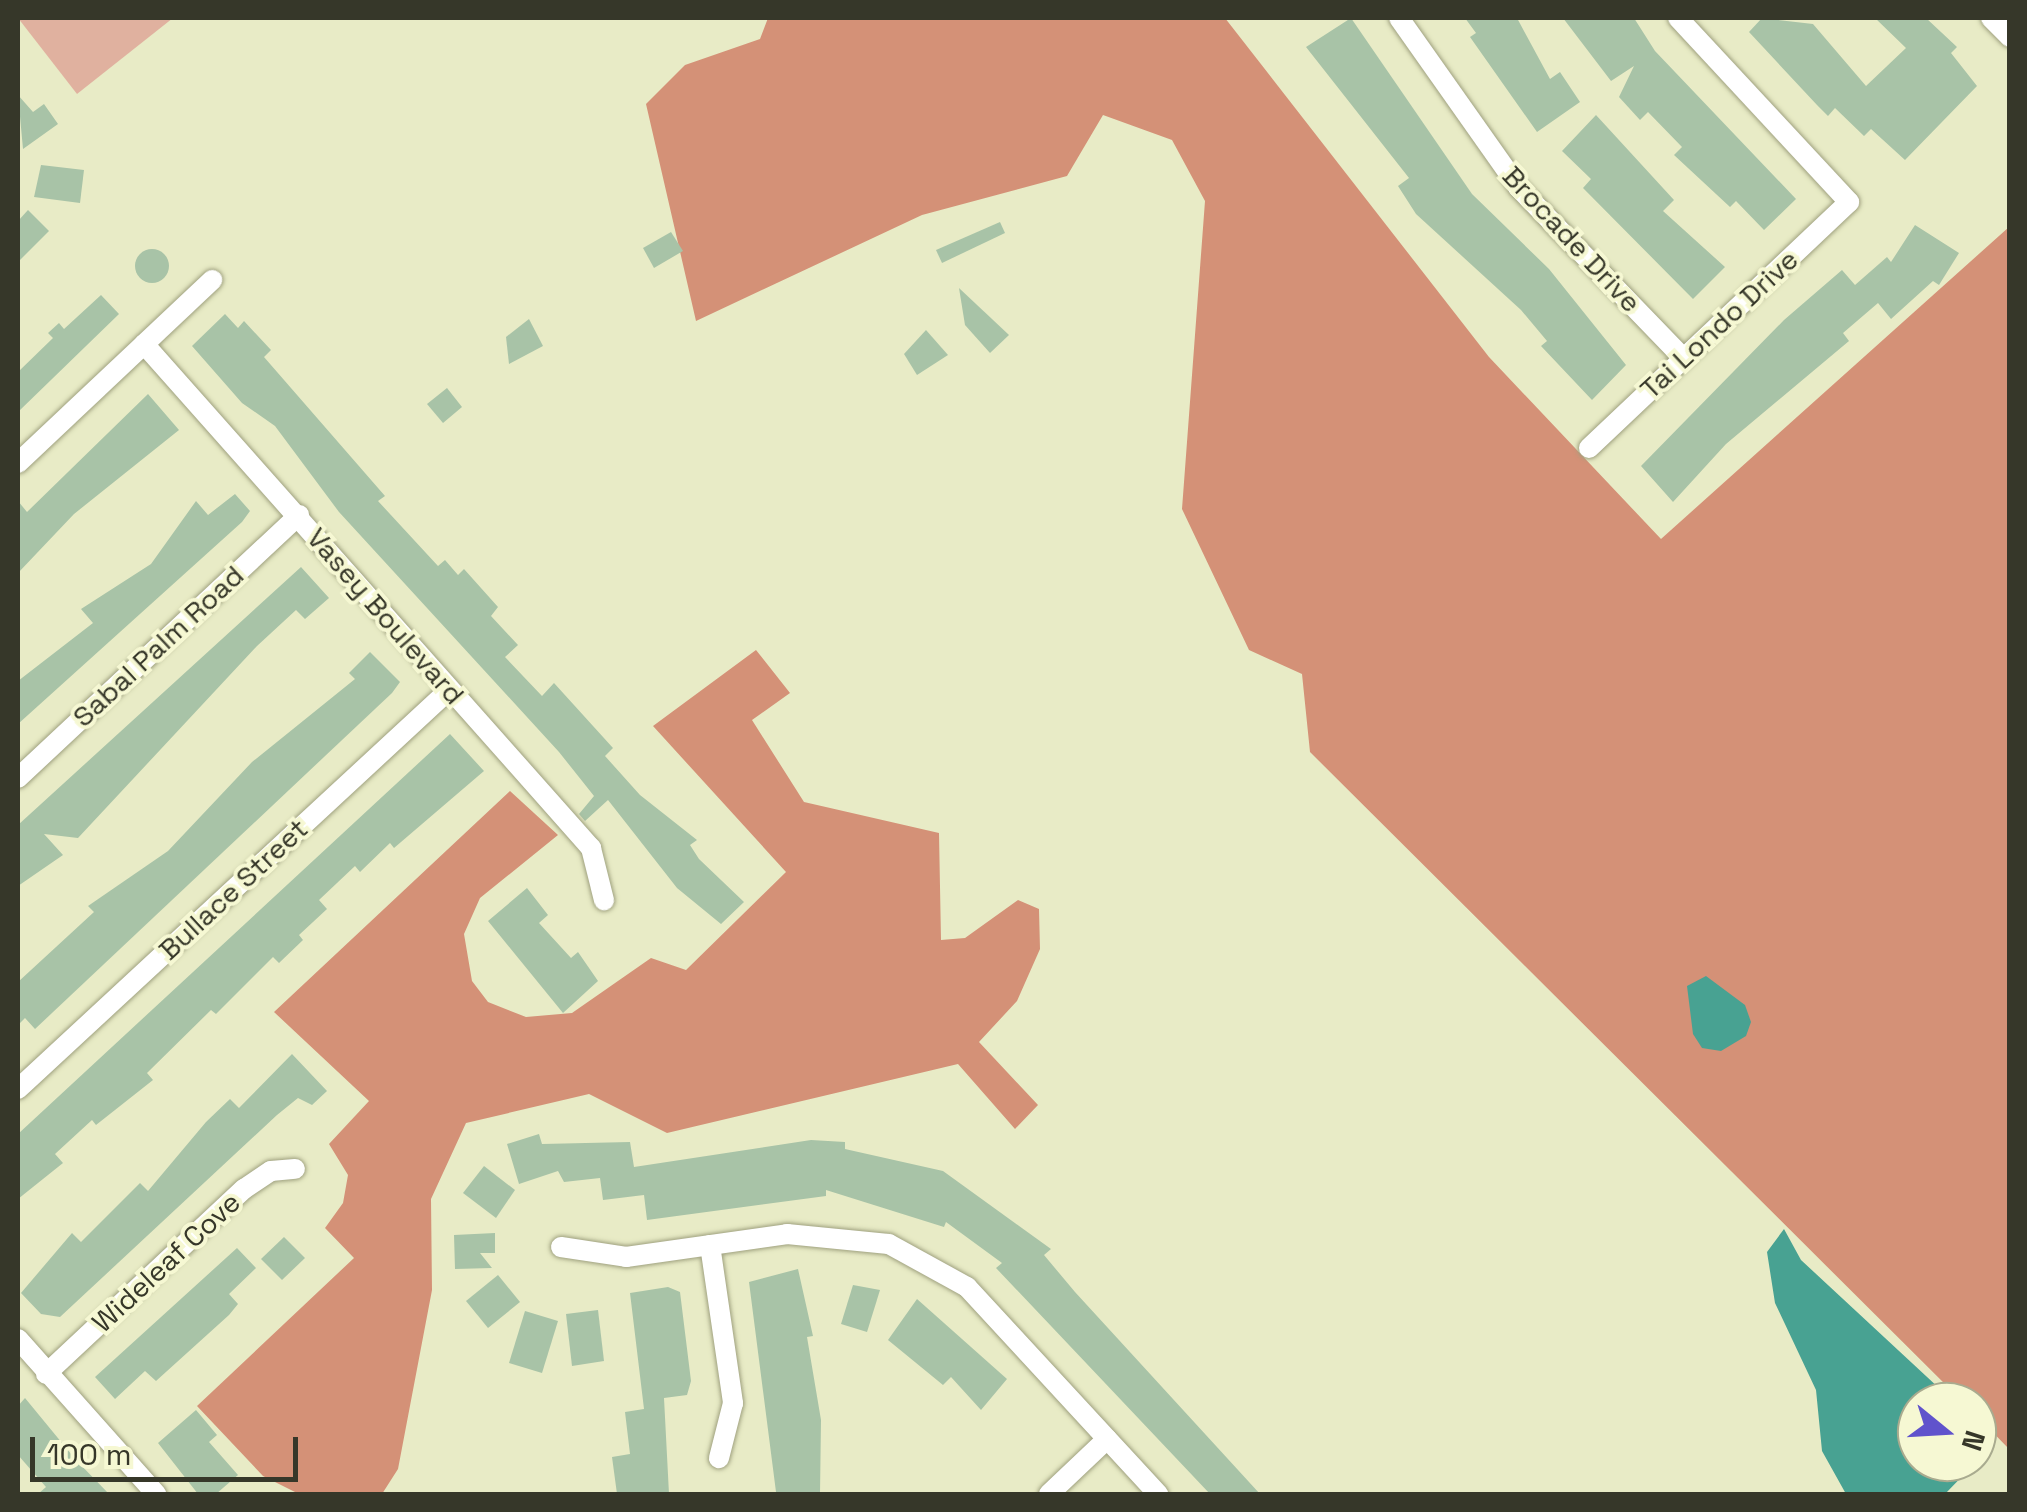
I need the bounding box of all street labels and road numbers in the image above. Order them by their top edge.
street label: Brocade Drive [1496,159,1648,319]
street label: Tai Londo Drive [1633,242,1805,406]
street label: Vasey Boulevard [300,521,472,711]
street label: Sabal Palm Road [66,558,250,734]
street label: Bullace Street [152,812,314,966]
street label: Wideleaf Cove [85,1185,247,1339]

